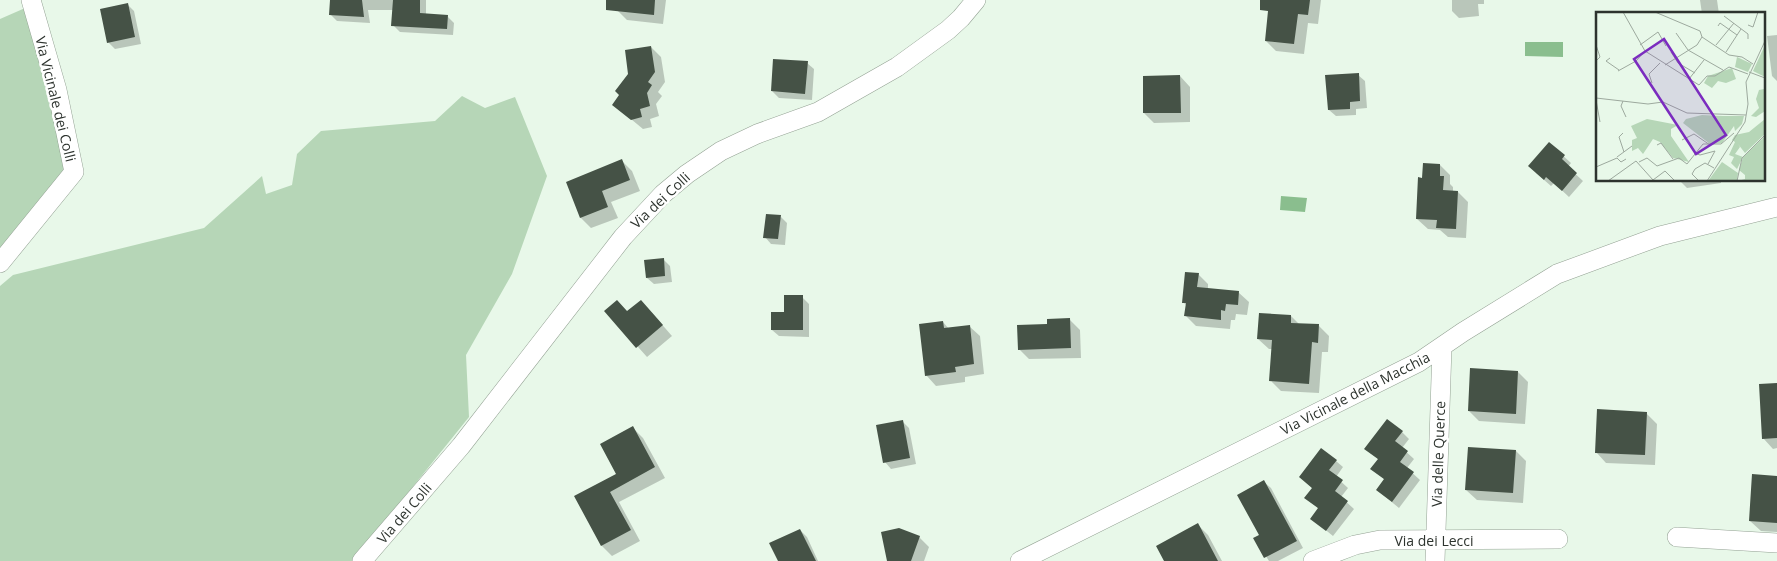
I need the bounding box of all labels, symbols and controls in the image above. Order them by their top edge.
inset map [1596,12,1764,181]
street label: Via Vicinale dei Colli [31,34,81,164]
street label: Via dei Colli [626,168,694,232]
street label: Via Vicinale della Macchia [1277,347,1433,439]
street label: Via delle Querce [1427,401,1449,507]
street label: Via dei Colli [372,479,436,547]
street label: Via dei Lecci [1394,531,1474,550]

